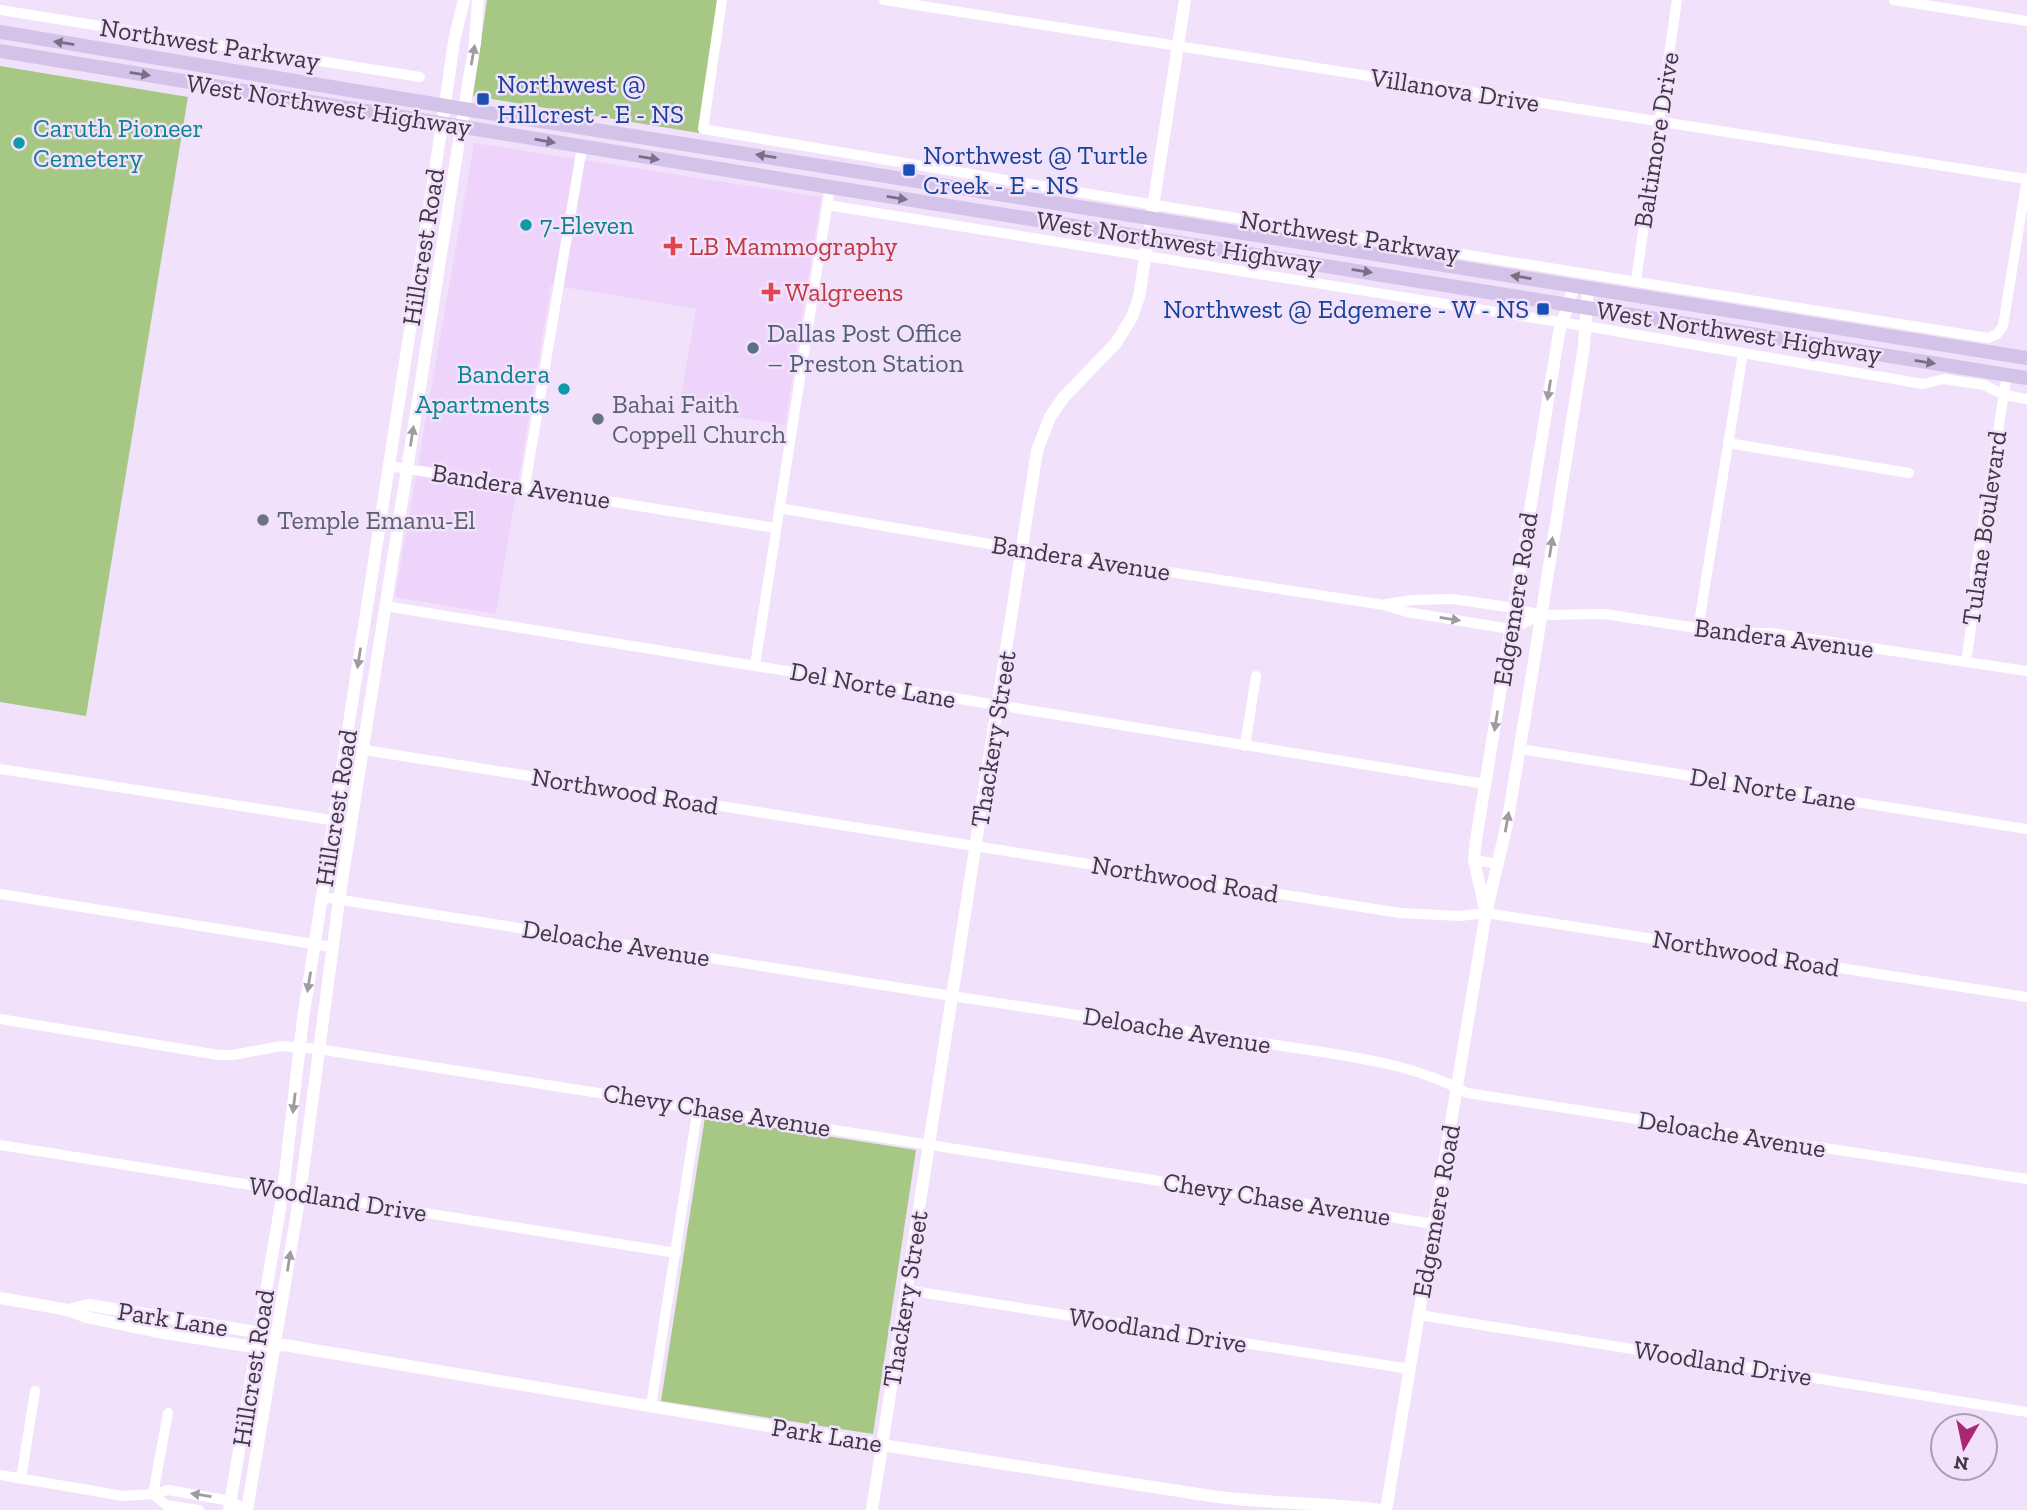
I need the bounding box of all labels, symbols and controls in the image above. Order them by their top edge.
street label: Northwest Parkway [98,11,323,77]
one-way arrow [52,37,74,48]
one-way arrow [468,44,479,66]
street label: Baltimore Drive [1626,50,1686,230]
street label: Villanova Drive [1367,61,1542,119]
street label: West Northwest Highway [184,67,474,143]
place label: Northwest @ Hillcrest - E - NS [497,68,684,130]
one-way arrow [129,69,151,80]
marker: Northwest @ Hillcrest - E - NS [475,91,491,107]
place label: Caruth Pioneer Cemetery [33,112,204,174]
marker: Caruth Pioneer Cemetery [11,135,27,151]
one-way arrow [534,136,556,147]
place label: Northwest @ Turtle Creek - E - NS [923,139,1148,201]
one-way arrow [755,150,777,161]
one-way arrow [638,152,660,163]
marker: Northwest @ Turtle Creek - E - NS [901,162,917,178]
street label: Hillcrest Road [395,166,451,328]
one-way arrow [886,193,908,204]
street label: Northwest Parkway [1238,203,1463,269]
street label: West Northwest Highway [1034,204,1324,280]
place label: 7-Eleven [540,209,634,241]
marker: 7-Eleven [518,217,534,233]
place label: LB Mammography [689,230,898,262]
marker: LB Mammography [663,236,683,256]
one-way arrow [1351,266,1373,277]
one-way arrow [1510,271,1532,282]
place label: Walgreens [785,276,904,308]
marker: Walgreens [763,284,779,300]
place label: Northwest @ Edgemere - W - NS [1163,293,1529,325]
street label: West Northwest Highway [1594,294,1884,370]
marker: Northwest @ Edgemere - W - NS [1535,301,1551,317]
place label: Dallas Post Office – Preston Station [767,317,964,379]
marker: Dallas Post Office – Preston Station [745,340,761,356]
one-way arrow [1914,357,1936,368]
place label: Bandera Apartments [415,358,550,420]
one-way arrow [1543,379,1554,401]
marker: Bandera Apartments [556,381,572,397]
place label: Bahai Faith Coppell Church [612,388,787,450]
marker: Bahai Faith Coppell Church [590,411,606,427]
one-way arrow [407,425,418,447]
street label: Tulane Boulevard [1954,428,2014,628]
street label: Bandera Avenue [429,456,613,516]
place label: Temple Emanu-El [277,504,476,536]
street label: Edgemere Road [1485,510,1545,688]
marker: Temple Emanu-El [255,512,271,528]
street label: Bandera Avenue [989,528,1173,588]
one-way arrow [1546,536,1557,558]
street label: Bandera Avenue [1692,611,1876,665]
one-way arrow [1439,614,1461,625]
one-way arrow [353,647,364,669]
street label: Thackery Street [963,648,1023,830]
street label: Del Norte Lane [788,655,958,715]
one-way arrow [1490,710,1501,732]
street label: Hillcrest Road [308,727,364,889]
street label: Northwood Road [529,760,721,822]
street label: Del Norte Lane [1688,760,1858,818]
one-way arrow [1502,811,1513,833]
street label: Northwood Road [1089,848,1281,910]
street label: Deloache Avenue [520,912,712,974]
street label: Northwood Road [1650,922,1842,984]
one-way arrow [303,971,314,993]
street label: Deloache Avenue [1081,999,1273,1061]
street label: Chevy Chase Avenue [601,1076,833,1144]
one-way arrow [288,1093,299,1115]
street label: Deloache Avenue [1636,1103,1828,1165]
street label: Edgemere Road [1405,1122,1467,1300]
street label: Chevy Chase Avenue [1161,1165,1393,1233]
street label: Woodland Drive [247,1169,429,1229]
street label: Thackery Street [875,1208,935,1390]
one-way arrow [284,1250,295,1272]
street label: Hillcrest Road [225,1287,281,1449]
street label: Park Lane [116,1294,230,1344]
street label: Woodland Drive [1067,1300,1249,1360]
street label: Woodland Drive [1632,1333,1814,1393]
street label: Park Lane [770,1410,884,1460]
north arrow [1929,1412,1999,1482]
text: N [1952,1451,1970,1476]
one-way arrow [190,1490,212,1501]

